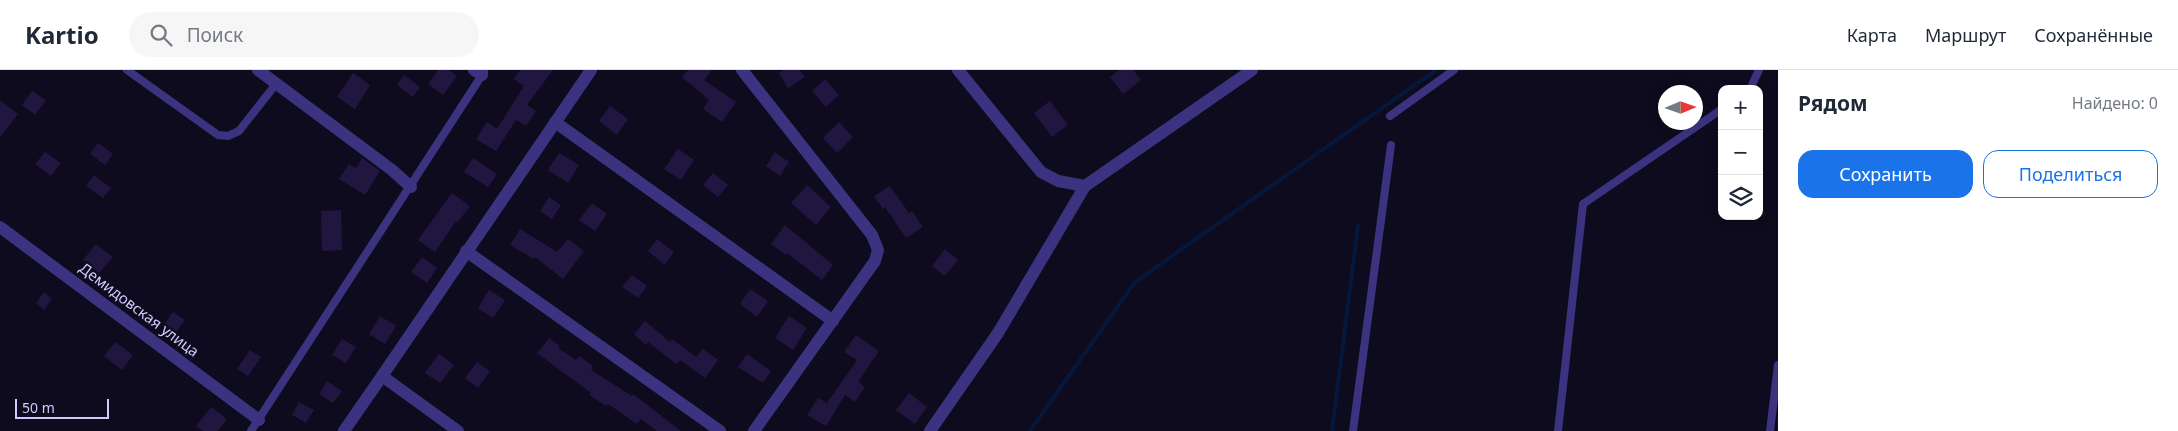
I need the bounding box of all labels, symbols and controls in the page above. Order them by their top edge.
search box [129,12,479,57]
text: Kartio [25,18,99,51]
icon: search [147,21,175,49]
text: Поиск [187,22,243,48]
text: Карта [1847,23,1897,47]
text: Маршрут [1925,23,2006,47]
text: Сохранённые [2034,23,2153,47]
north arrow [1658,85,1703,130]
map controls [1718,85,1763,220]
button: + [1718,85,1763,130]
text: Рядом [1798,89,1868,117]
text: Найдено: 0 [2072,92,2158,114]
button: − [1718,130,1763,175]
button: Сохранить [1798,150,1973,198]
button: Поделиться [1983,150,2158,198]
button: layers [1718,175,1763,220]
street label: Демидовская улица [76,258,204,361]
scale bar [15,396,109,419]
text: 50 m [22,398,55,417]

